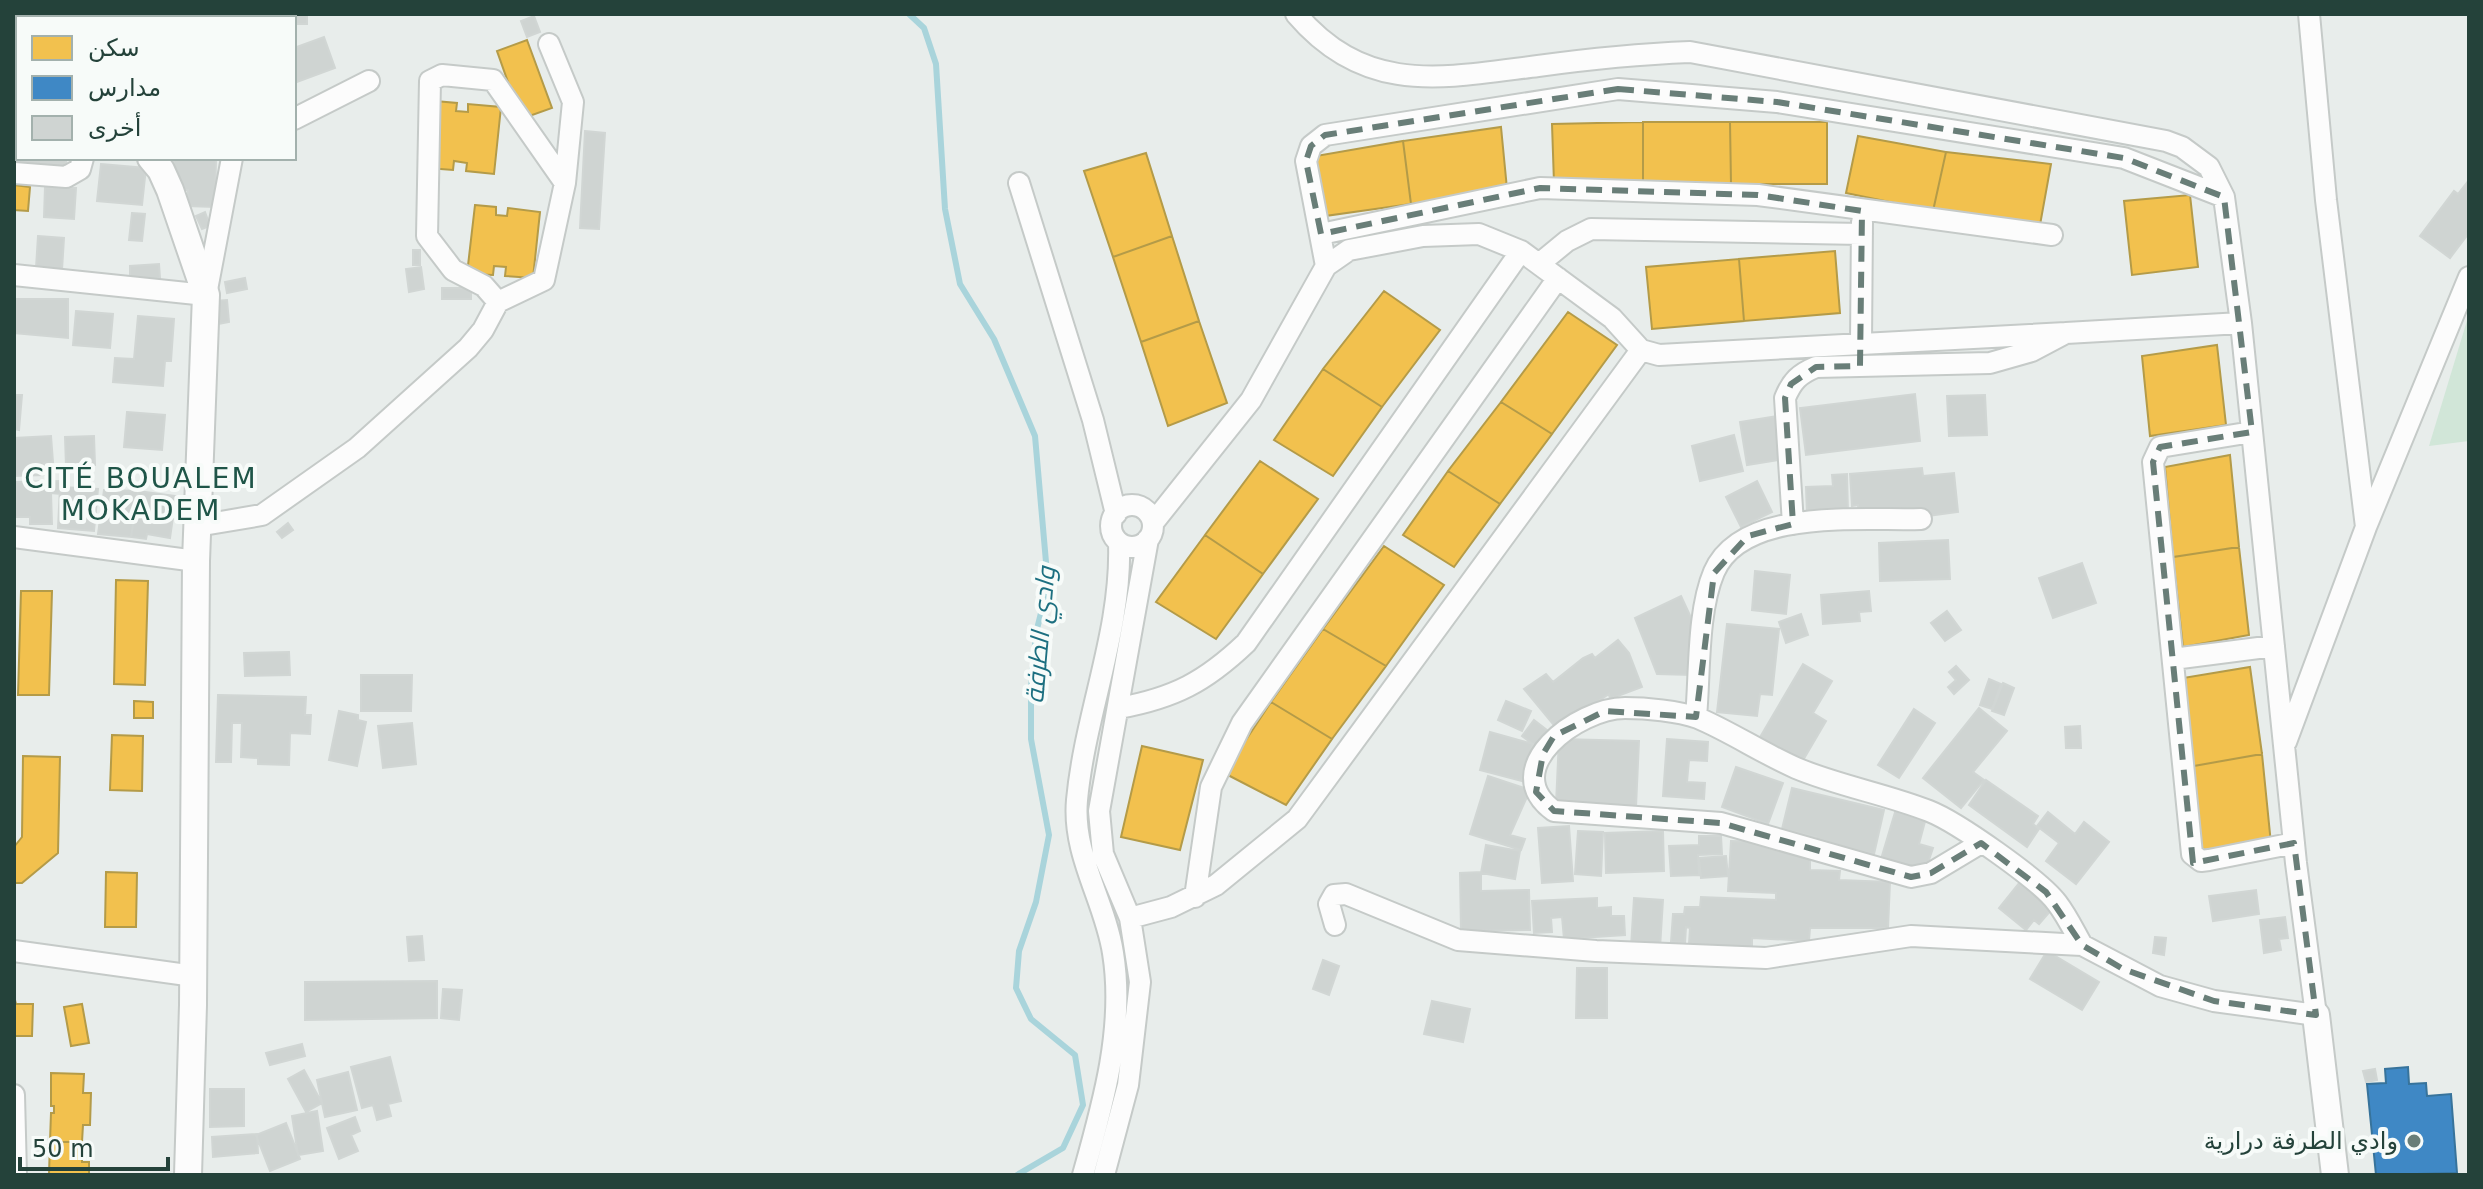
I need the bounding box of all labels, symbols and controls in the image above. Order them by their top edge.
legend [16,16,296,160]
text: سكن [88,34,140,62]
text: مدارس [88,74,161,102]
text: أخرى [88,112,142,142]
district label: CITÉ BOUALEM MOKADEM [24,461,258,527]
water label: وادي الطرفة [1019,563,1067,705]
scale bar [20,1121,168,1171]
place label: وادي الطرفة درارية [2204,1127,2398,1155]
marker: وادي الطرفة درارية [2405,1132,2423,1150]
text: 50 m [32,1135,94,1163]

